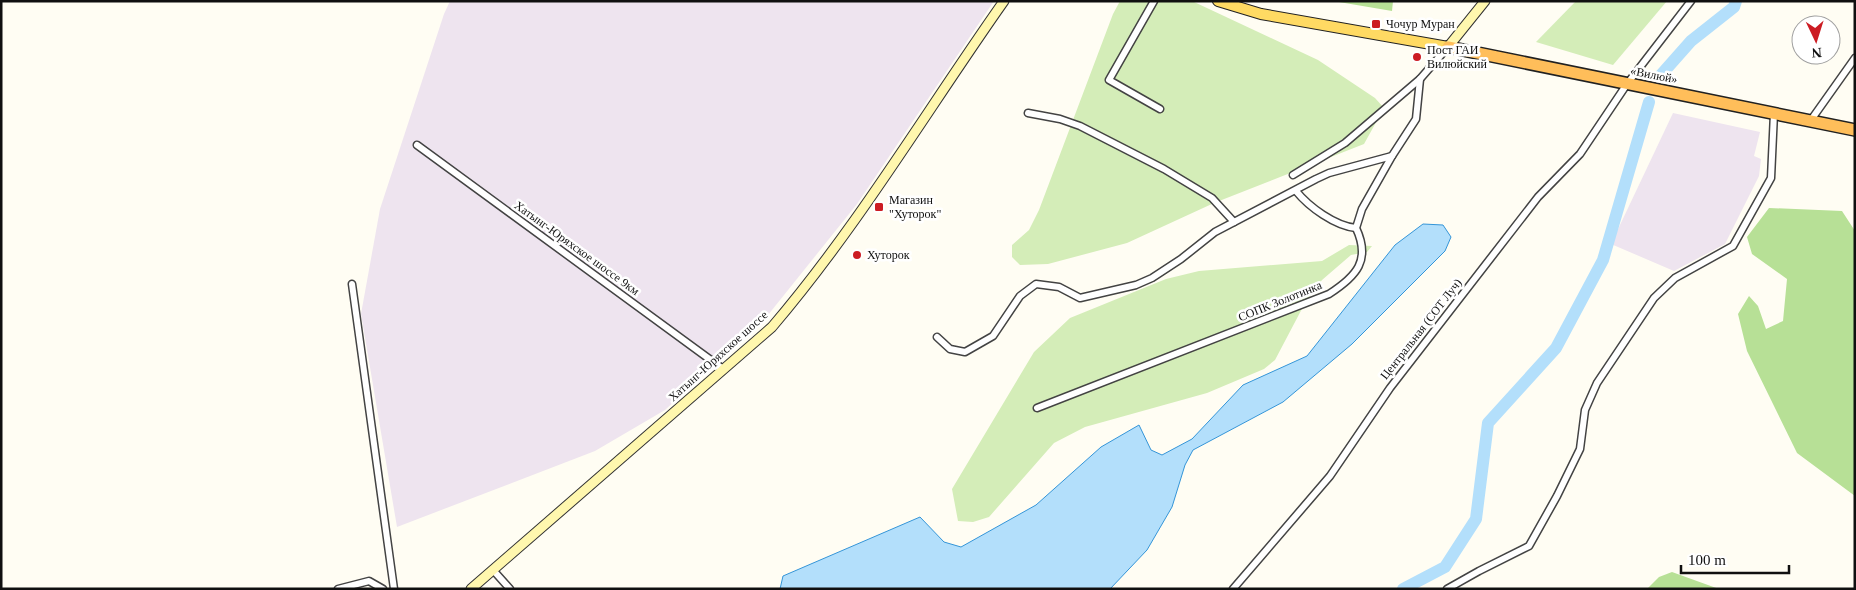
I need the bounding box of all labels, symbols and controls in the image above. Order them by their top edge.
north arrow [1791,15,1841,65]
place label: Чочур Муран [1386,17,1455,31]
marker: Чочур Муран [1370,18,1382,30]
place label: Пост ГАИ Вилюйский [1427,43,1487,71]
text: N [1811,45,1822,60]
marker: Пост ГАИ Вилюйский [1411,51,1423,63]
street label: «Вилюй» [1629,64,1679,86]
place label: Магазин "Хуторок" [889,193,941,221]
street label: Хатынг-Юряхское шоссе 9км [512,198,642,298]
marker: Магазин "Хуторок" [873,201,885,213]
place label: Хуторок [867,248,910,262]
marker: Хуторок [851,249,863,261]
street label: Центральная (СОТ Луч) [1377,276,1465,382]
street label: СОПК Золотинка [1236,278,1325,324]
street label: Хатынг-Юряхское шоссе [666,308,770,404]
scale bar [1681,542,1788,574]
text: 100 m [1688,552,1726,568]

